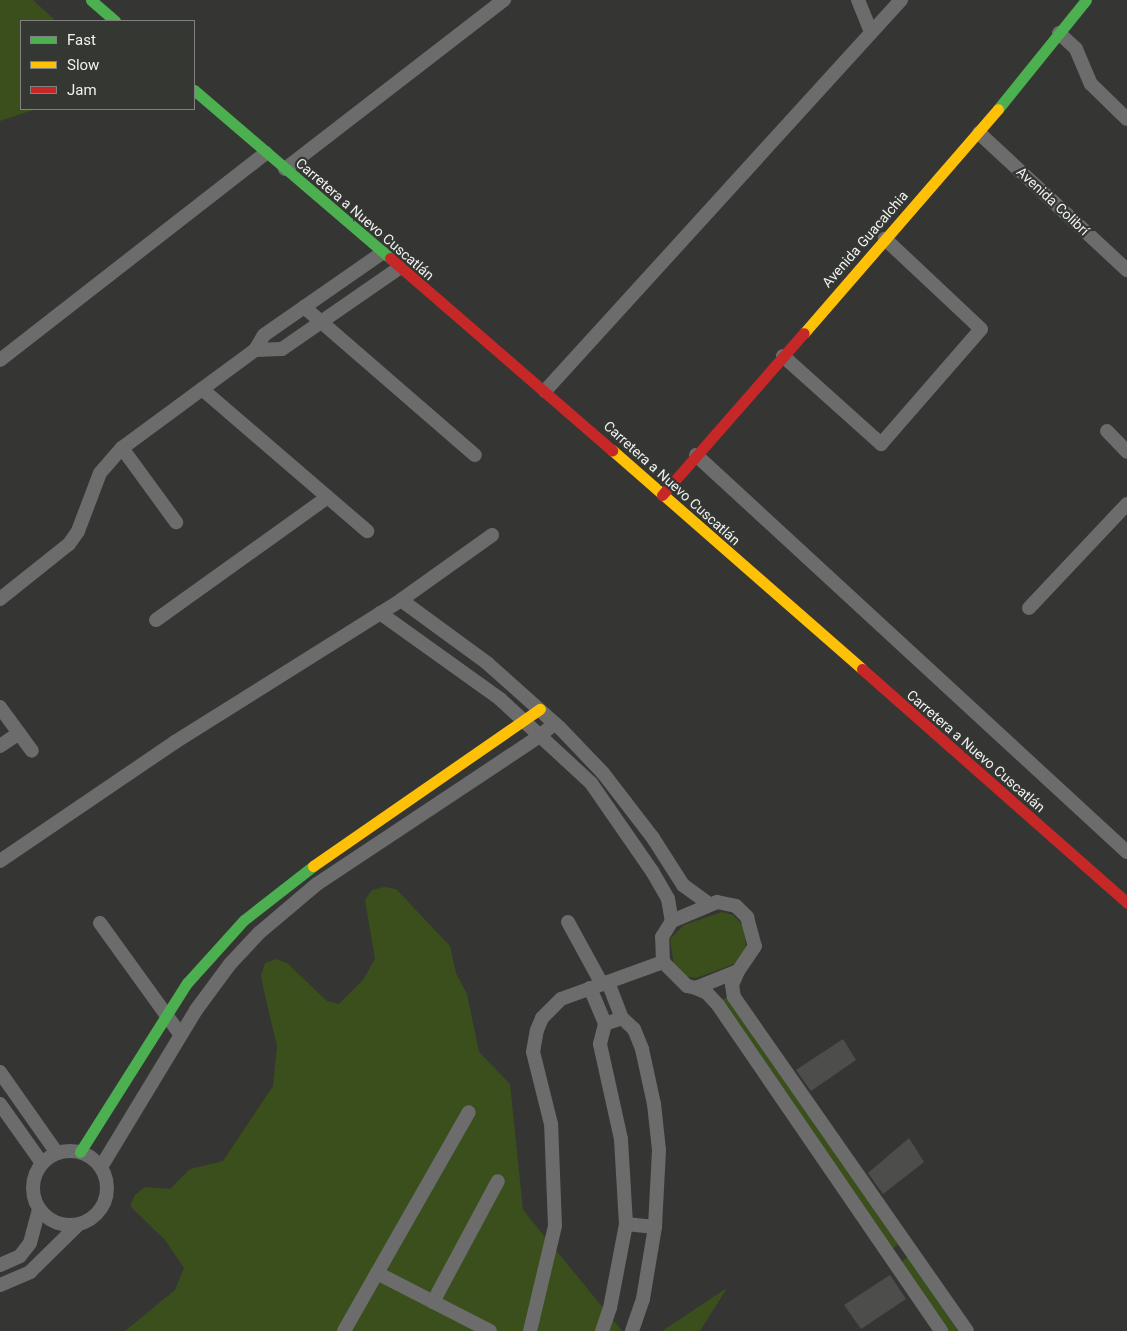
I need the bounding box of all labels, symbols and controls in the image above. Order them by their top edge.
legend [20,20,195,110]
text: Fast [67,31,96,49]
text: Slow [67,56,99,74]
text: Jam [67,81,97,99]
street label: Carretera a Nuevo Cuscatlán [292,154,438,284]
street label: Avenida Colibrí [1013,163,1093,239]
street label: Avenida Guacalchia [819,187,911,291]
street label: Carretera a Nuevo Cuscatlán [600,417,744,549]
street label: Carretera a Nuevo Cuscatlán [903,686,1049,816]

